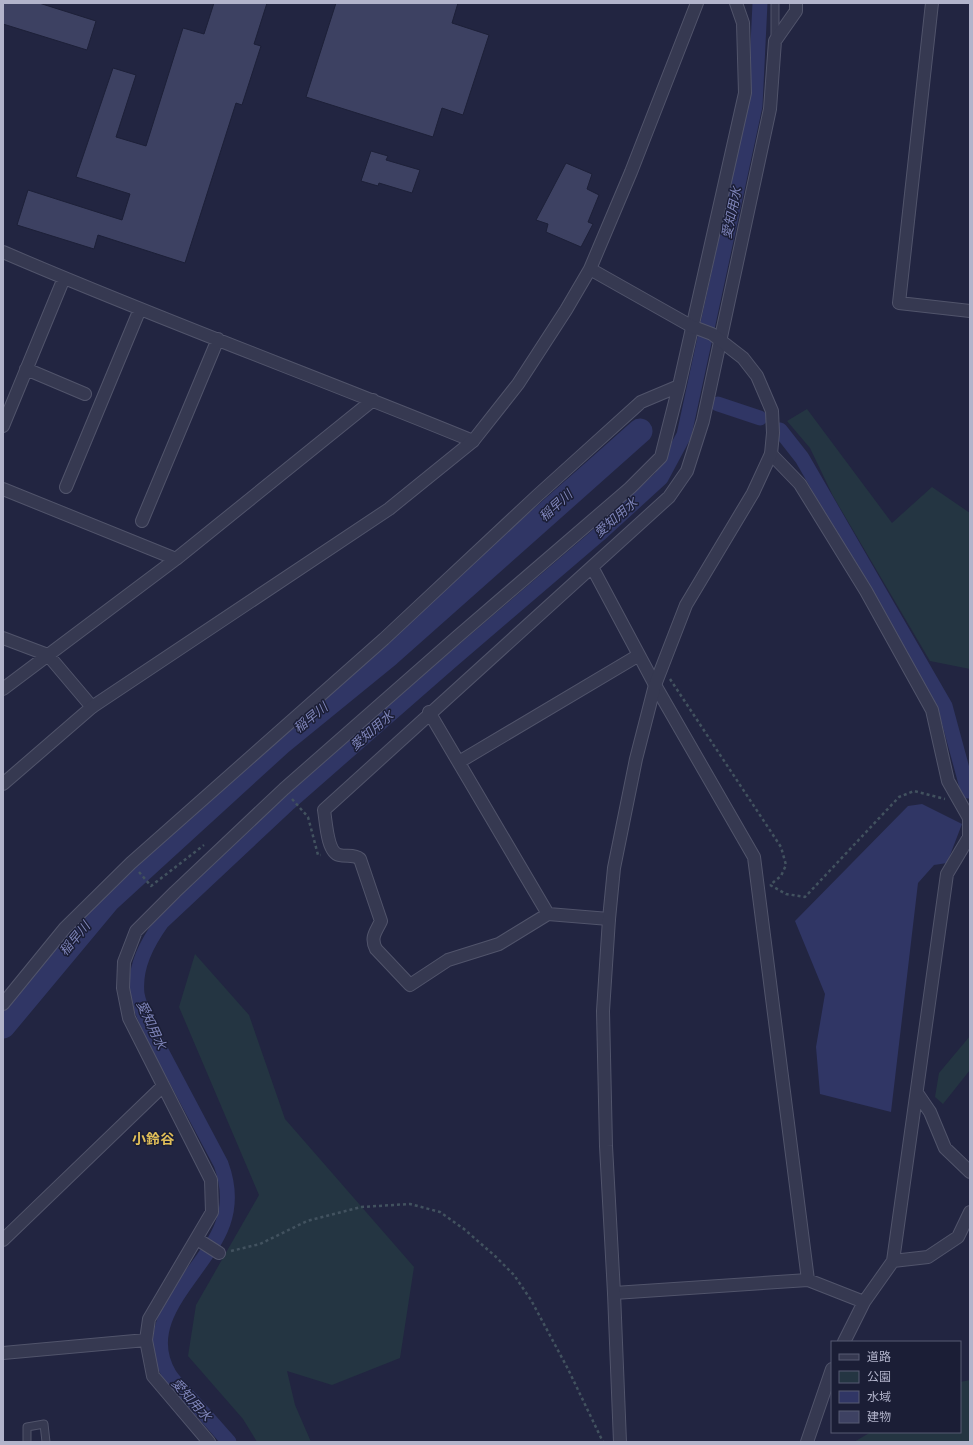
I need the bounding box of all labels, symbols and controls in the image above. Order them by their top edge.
water label: 愛知用水 [719,184,746,240]
water label: 稲早川 [536,486,577,525]
water label: 愛知用水 [591,494,642,541]
water label: 稲早川 [291,698,333,736]
water label: 愛知用水 [347,707,398,754]
water label: 稲早川 [56,917,95,959]
water label: 愛知用水 [133,998,170,1054]
district label: 小鈴谷 [132,1131,175,1148]
legend [831,1341,961,1433]
text: 道路 [867,1350,891,1365]
text: 公園 [867,1370,891,1385]
water label: 愛知用水 [168,1375,216,1426]
text: 水域 [867,1390,891,1405]
text: 建物 [867,1410,891,1425]

